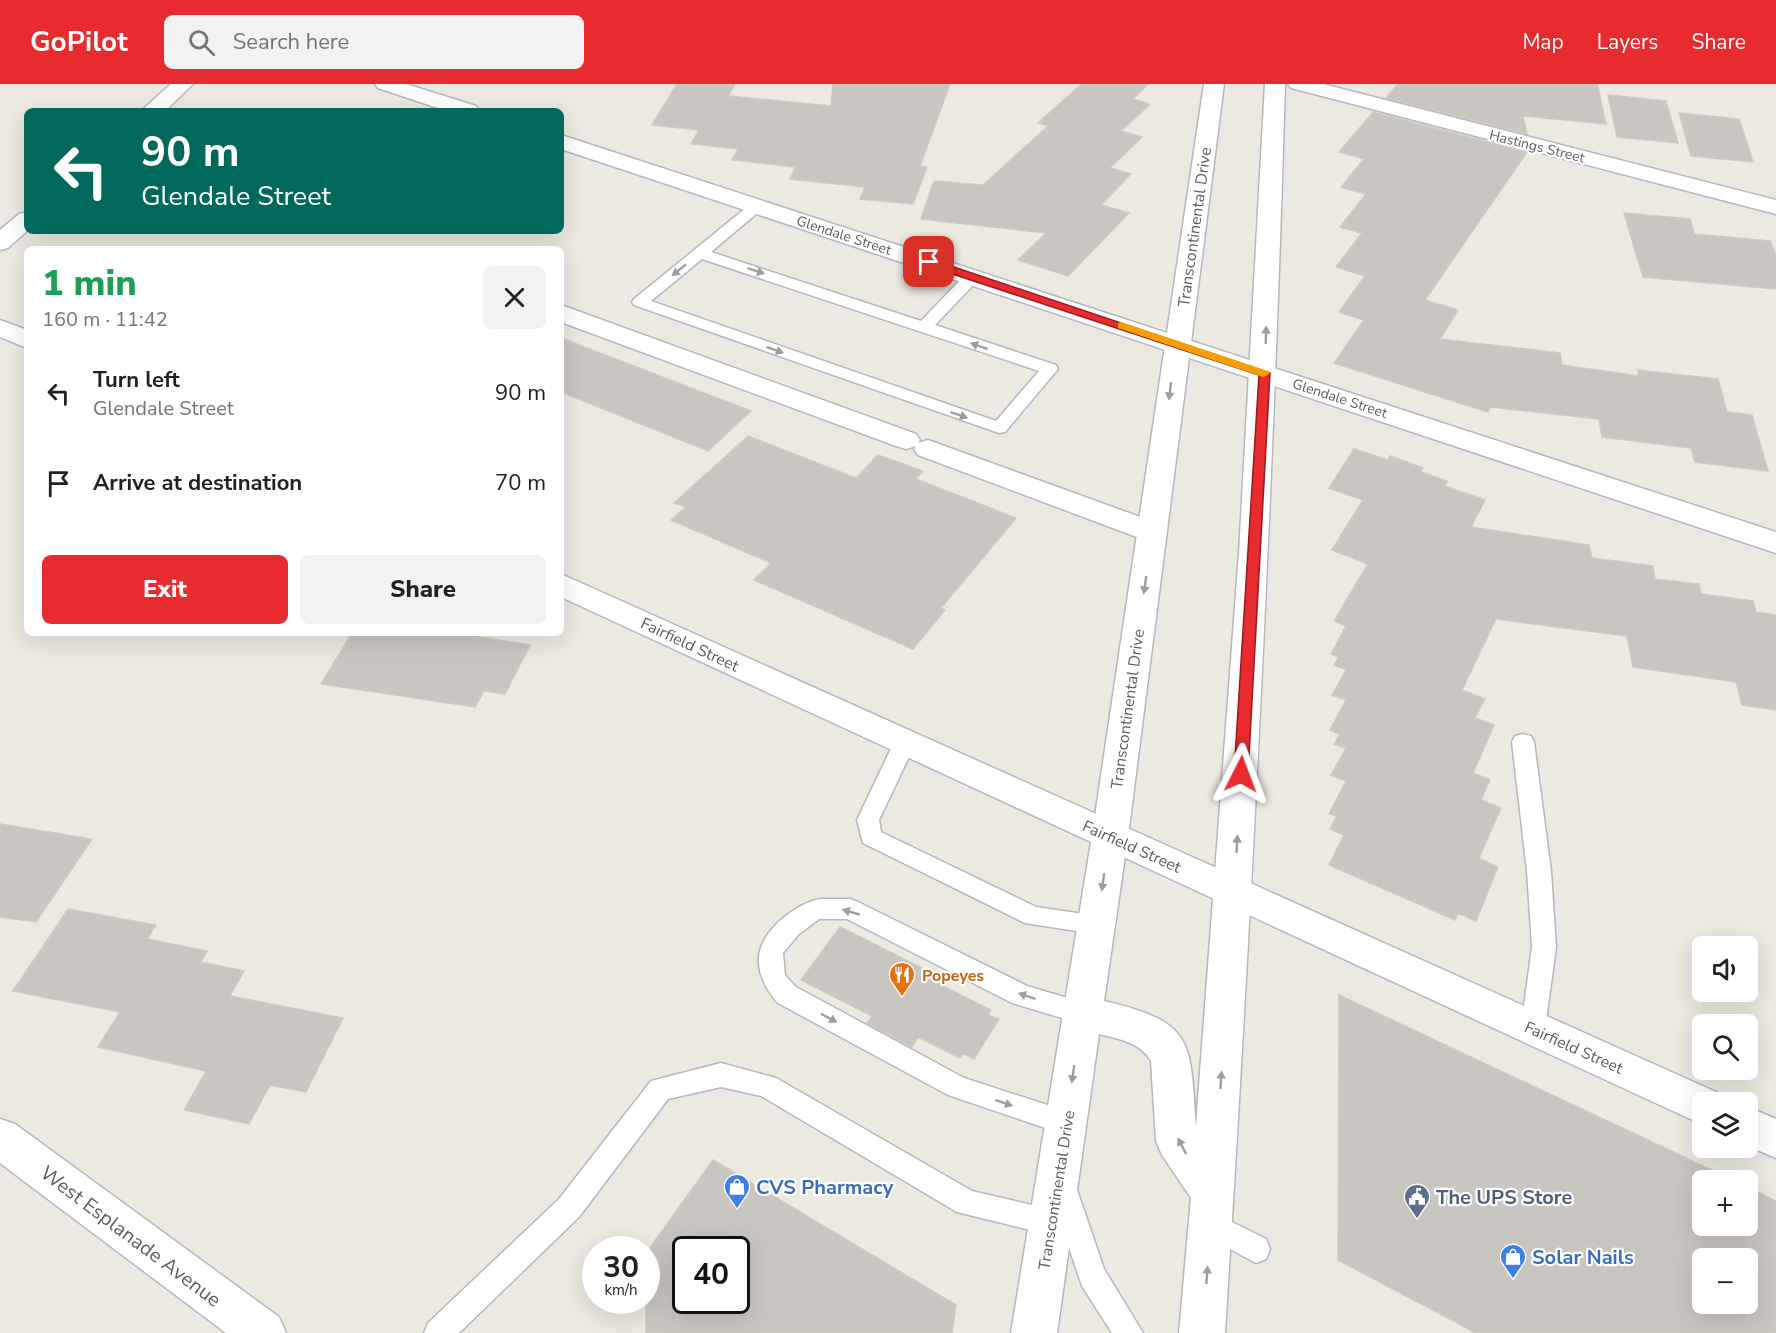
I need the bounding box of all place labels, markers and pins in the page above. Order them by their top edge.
pin [903,236,954,287]
restaurant icon: Popeyes [887,960,917,998]
place label: Popeyes [922,965,984,987]
shop icon: CVS Pharmacy [722,1172,752,1210]
place label: CVS Pharmacy [756,1174,894,1201]
public building icon: The UPS Store [1402,1182,1432,1220]
place label: The UPS Store [1436,1184,1572,1211]
shop icon: Solar Nails [1498,1242,1528,1280]
place label: Solar Nails [1532,1244,1634,1271]

